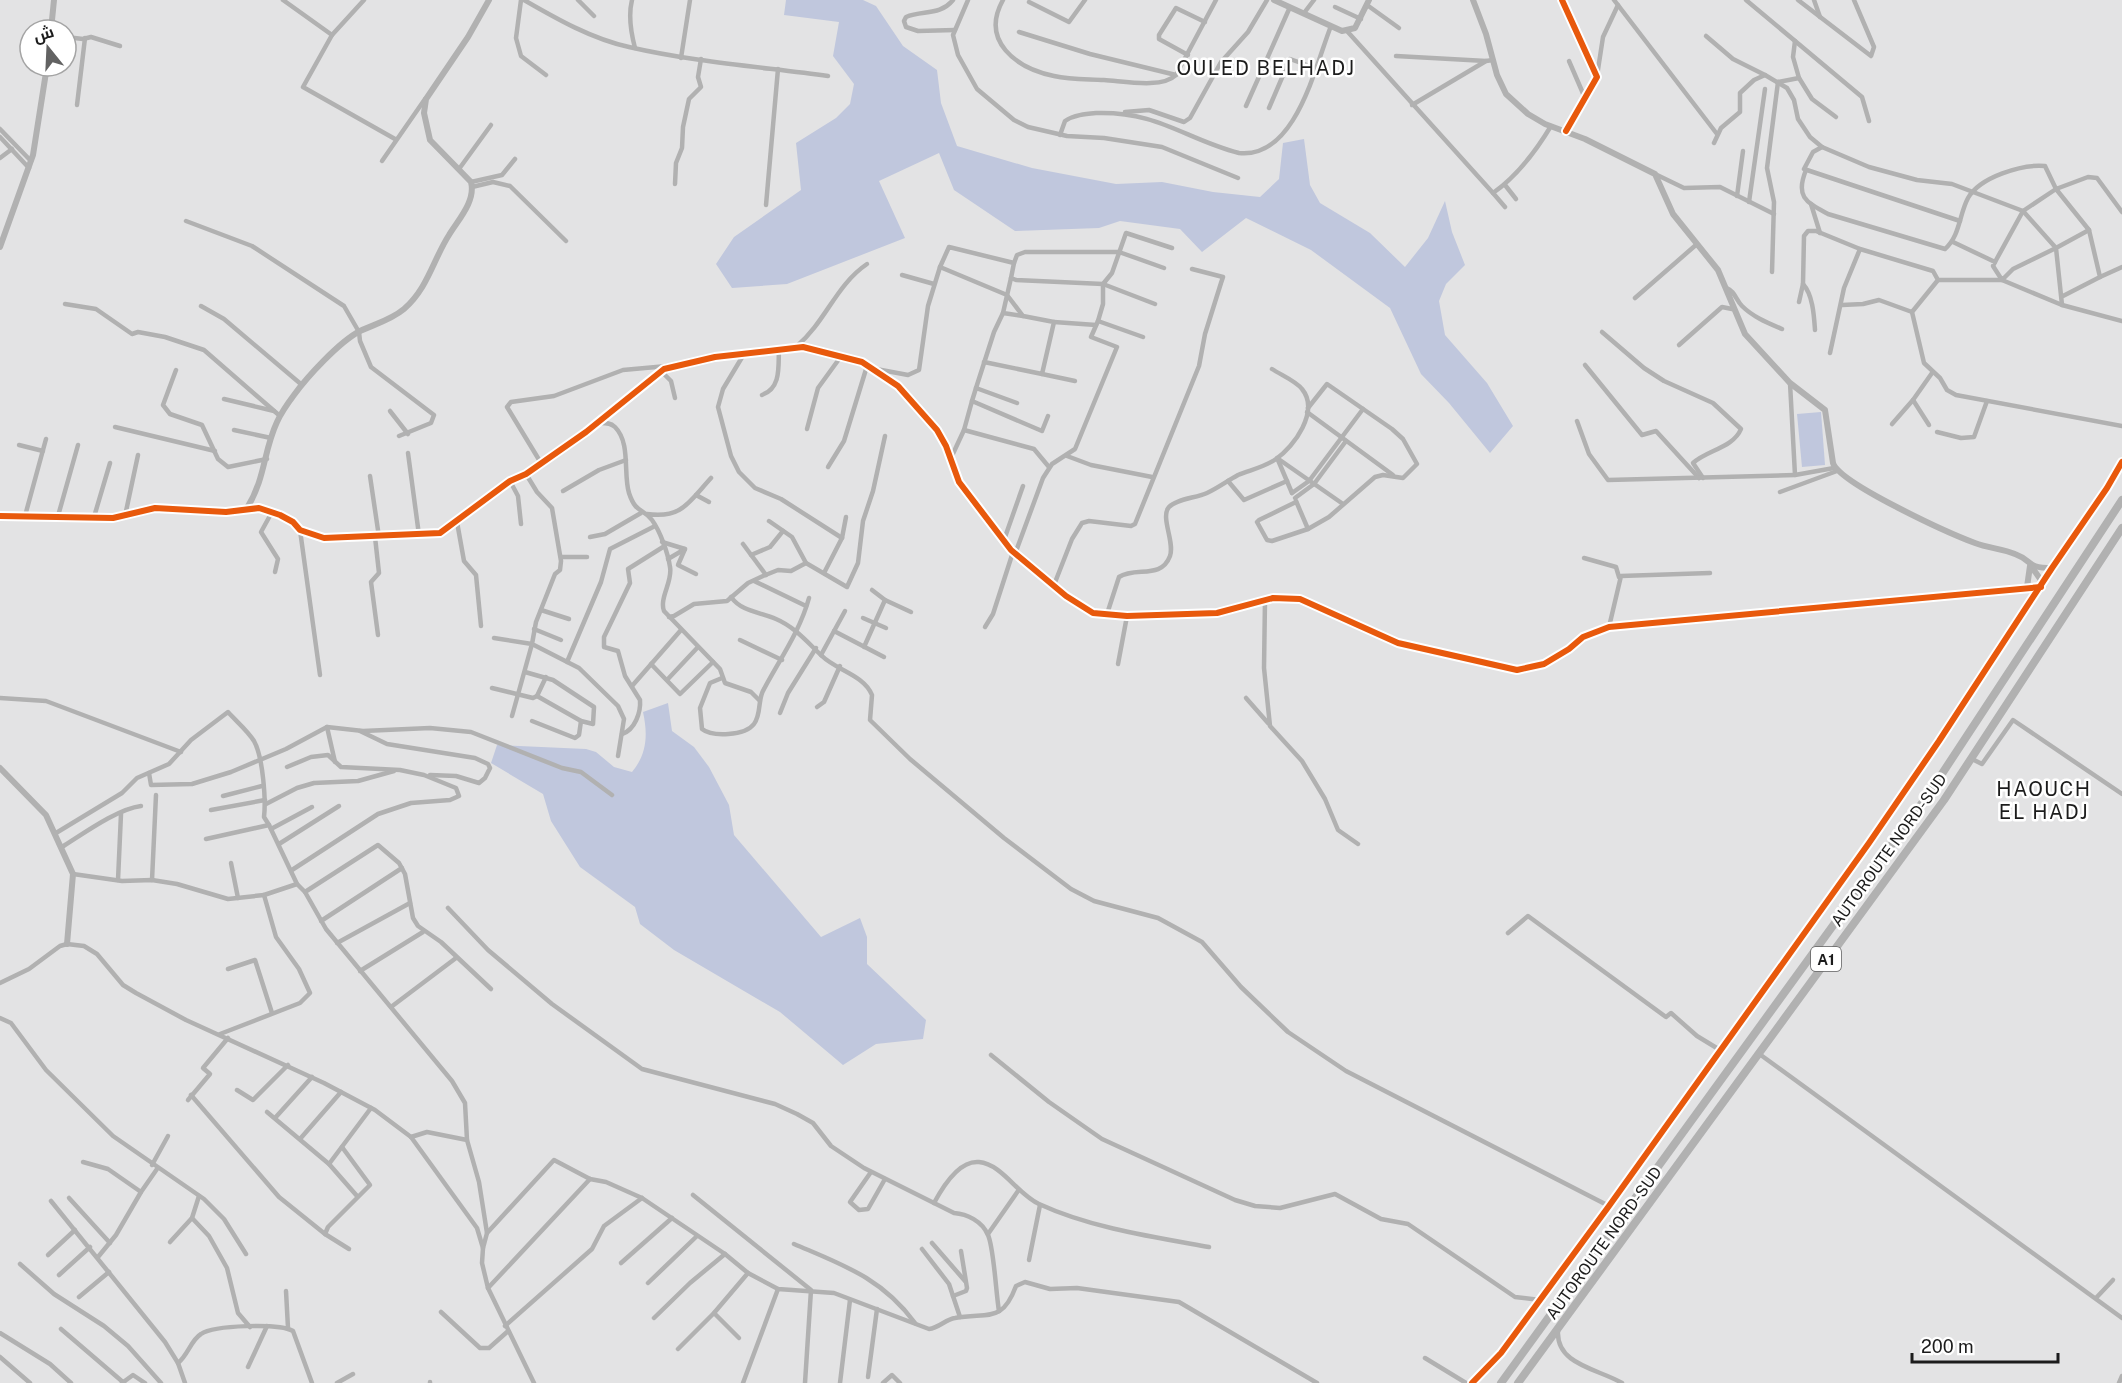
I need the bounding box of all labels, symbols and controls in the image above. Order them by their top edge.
north arrow [18,18,78,78]
text: ش [31,22,56,46]
district label: OULED BELHADJ [1176,56,1356,80]
street label: AUTOROUTE NORD-SUD [1827,770,1951,930]
district label: HAOUCH EL HADJ [1996,777,2092,824]
road number: A1 [1811,947,1841,971]
street label: AUTOROUTE NORD-SUD [1542,1163,1666,1323]
scale bar [1912,1326,2058,1364]
text: 200 m [1921,1336,1974,1357]

